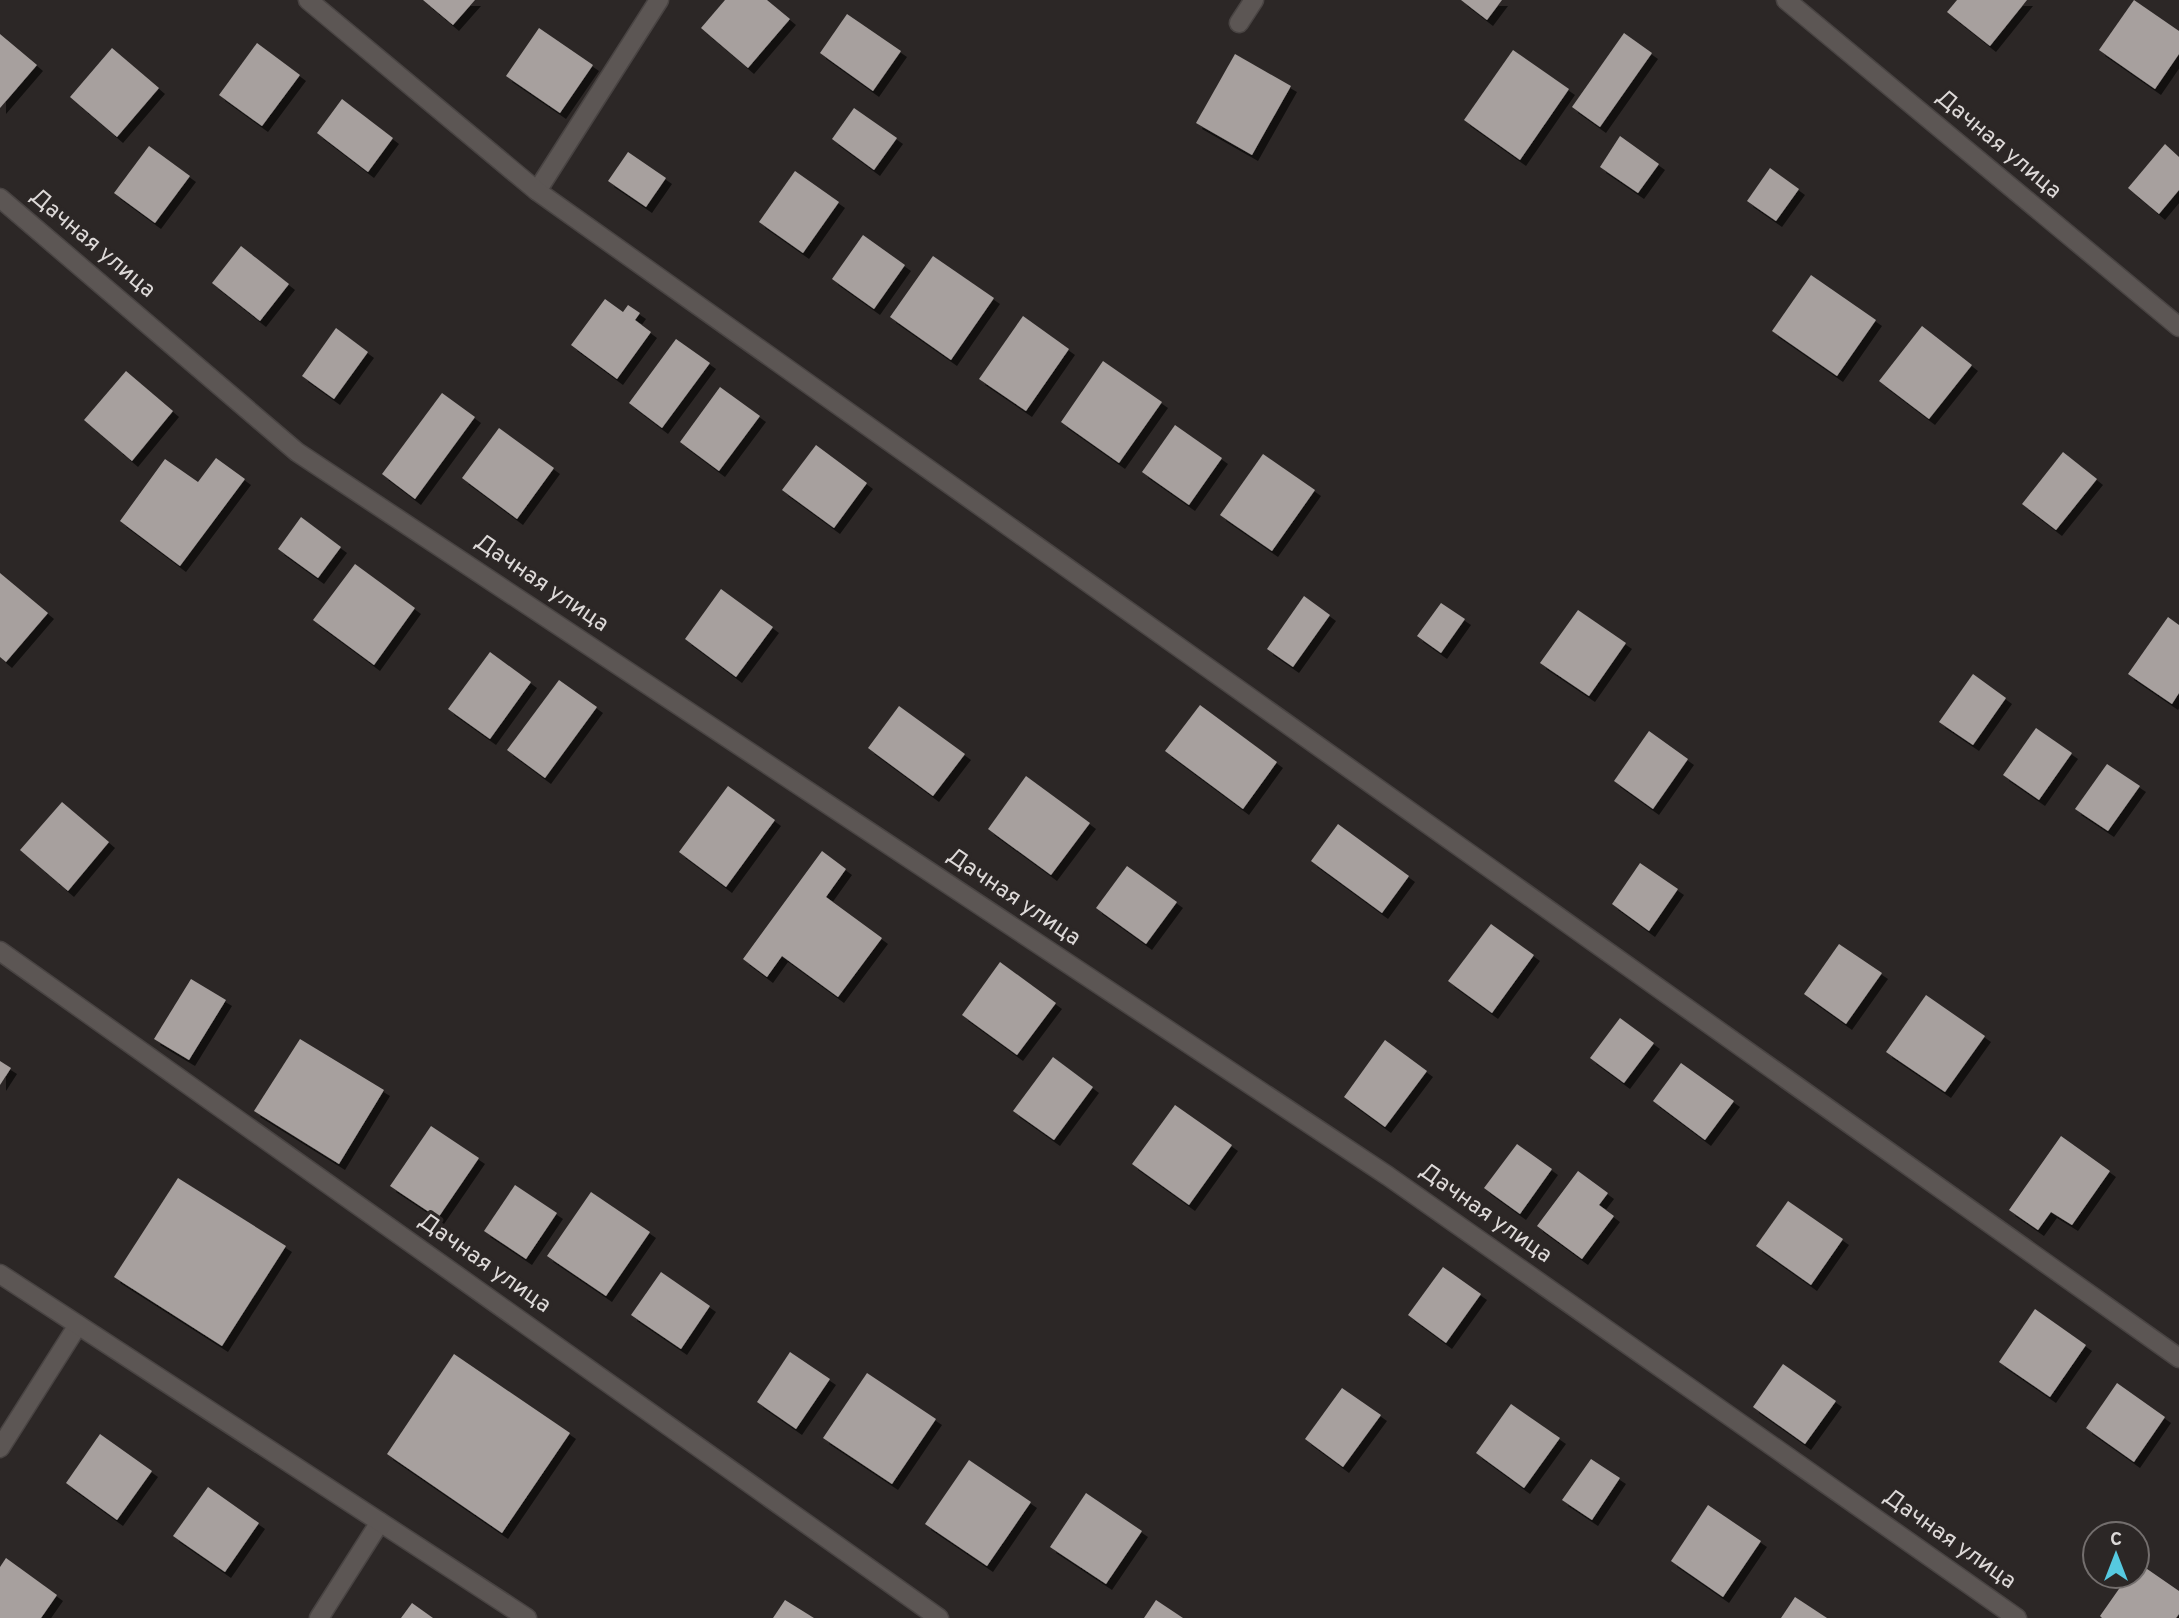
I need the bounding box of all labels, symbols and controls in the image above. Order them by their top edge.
street label: Дачная улица [1929,84,2067,206]
street label: Дачная улица [23,183,161,305]
street label: Дачная улица [468,528,614,640]
street label: Дачная улица [940,842,1086,954]
street label: Дачная улица [1413,1157,1557,1271]
street label: Дачная улица [412,1207,556,1321]
street label: Дачная улица [1877,1483,2021,1597]
north arrow [2081,1520,2151,1590]
text: С [2110,1528,2122,1552]

